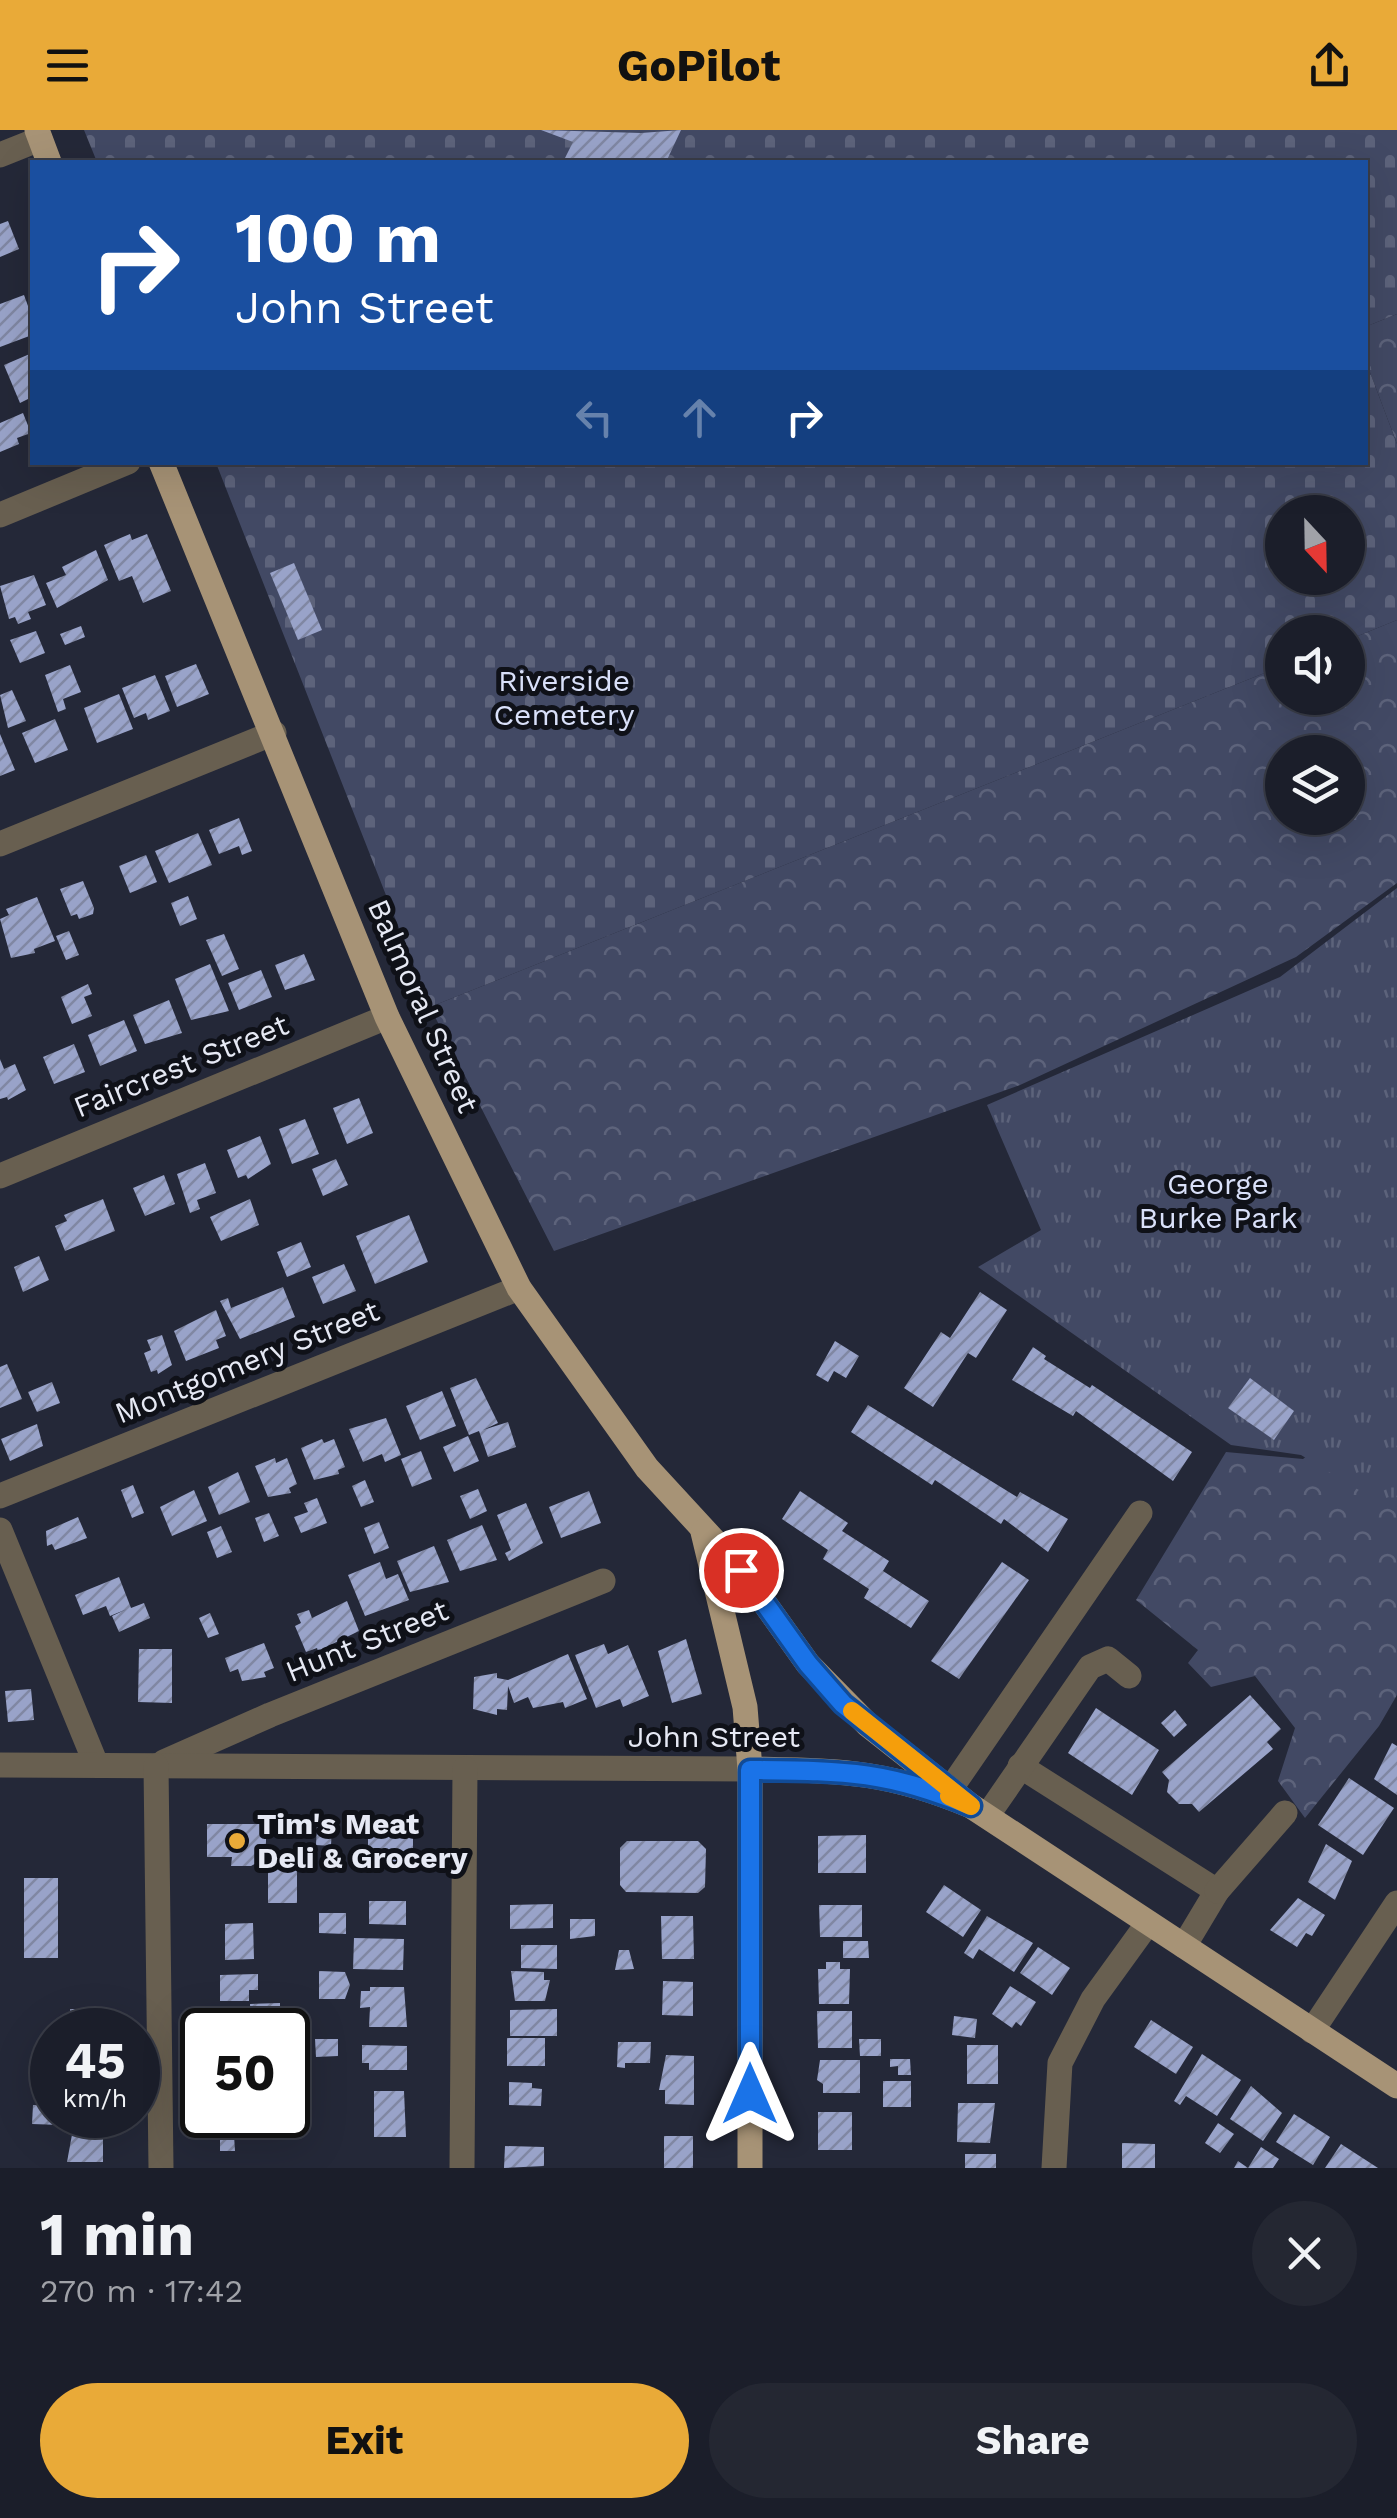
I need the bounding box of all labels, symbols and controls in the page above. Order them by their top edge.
icon: menu [40,38,95,93]
icon: share [1302,38,1357,93]
text: GoPilot [617,39,780,92]
text: 100 m [235,197,441,279]
icon: right [70,200,200,330]
text: John Street [235,281,494,334]
icon: left [567,390,622,445]
icon: ahead [672,390,727,445]
icon: right [777,390,832,445]
north arrow [1265,495,1365,595]
map controls [1265,495,1365,835]
button: sound [1265,615,1365,715]
park label: Riverside Cemetery [494,663,635,732]
button: layers [1265,735,1365,835]
street label: Balmoral Street [361,894,486,1118]
street label: Faircrest Street [68,1006,294,1125]
park label: George Burke Park [1139,1166,1297,1235]
street label: Montgomery Street [110,1292,384,1431]
pin [699,1528,784,1613]
icon: arrive [714,1543,769,1598]
street label: Hunt Street [281,1592,453,1689]
street label: John Street [628,1719,801,1754]
place label: Tim's Meat Deli & Grocery [257,1806,468,1875]
marker: Tim's Meat Deli & Grocery [226,1830,248,1852]
speed limit sign: 50 [180,2008,310,2138]
text: 45 [64,2031,126,2090]
position arrow [698,2042,802,2146]
text: km/h [63,2084,127,2113]
text: 1 min [40,2199,194,2270]
button: close [1252,2201,1357,2306]
text: 270 m · 17:42 [40,2272,243,2310]
button: Exit [40,2383,689,2498]
button: Share [709,2383,1357,2498]

